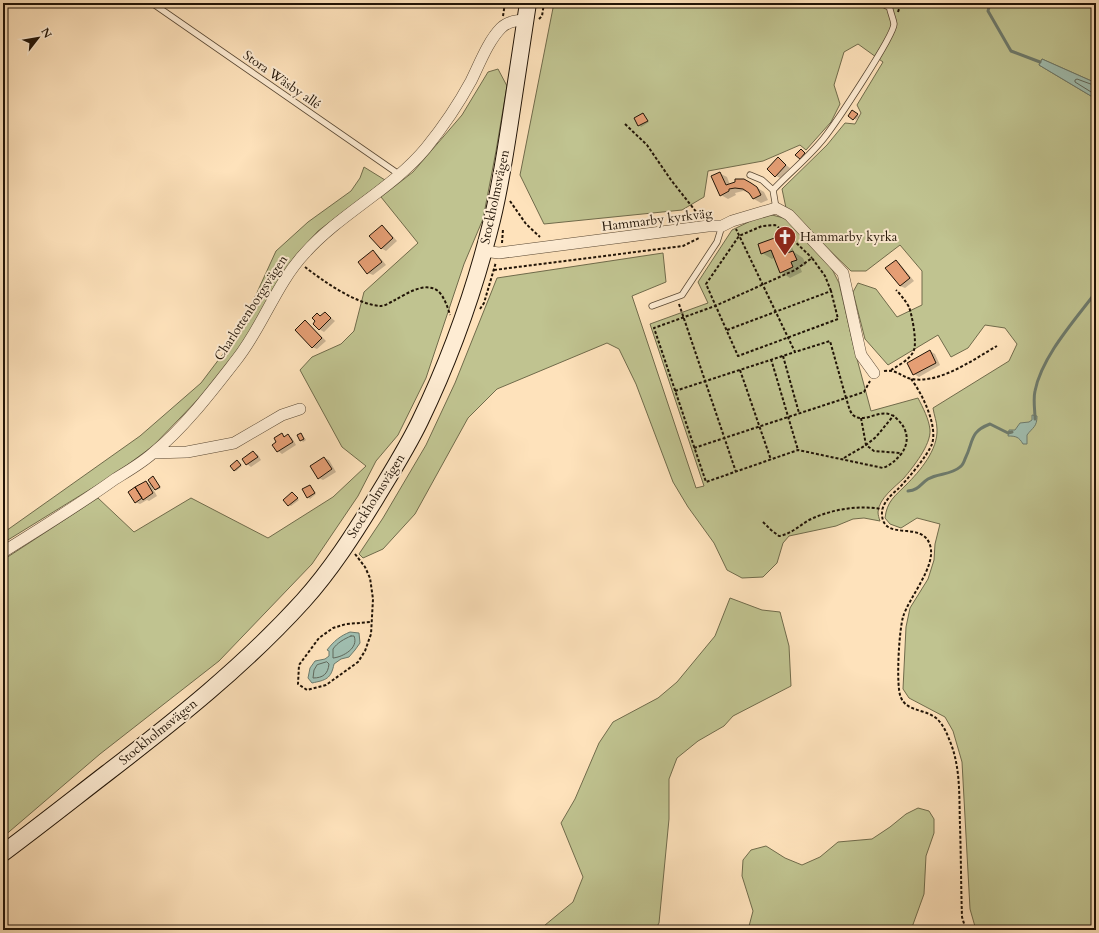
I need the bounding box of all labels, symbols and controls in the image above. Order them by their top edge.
north arrow [18,18,58,58]
text: N [37,25,55,41]
street label: Stora Wäsby allé [239,46,325,114]
street label: Stockholmsvägen [476,147,514,246]
street label: Hammarby kyrkväg [601,204,714,236]
church icon: Hammarby kyrka [772,224,798,257]
place label: Hammarby kyrka [800,228,898,246]
street label: Charlottenborgsvägen [210,251,292,364]
street label: Stockholmsvägen [343,450,409,542]
street label: Stockholmsvägen [115,694,202,769]

